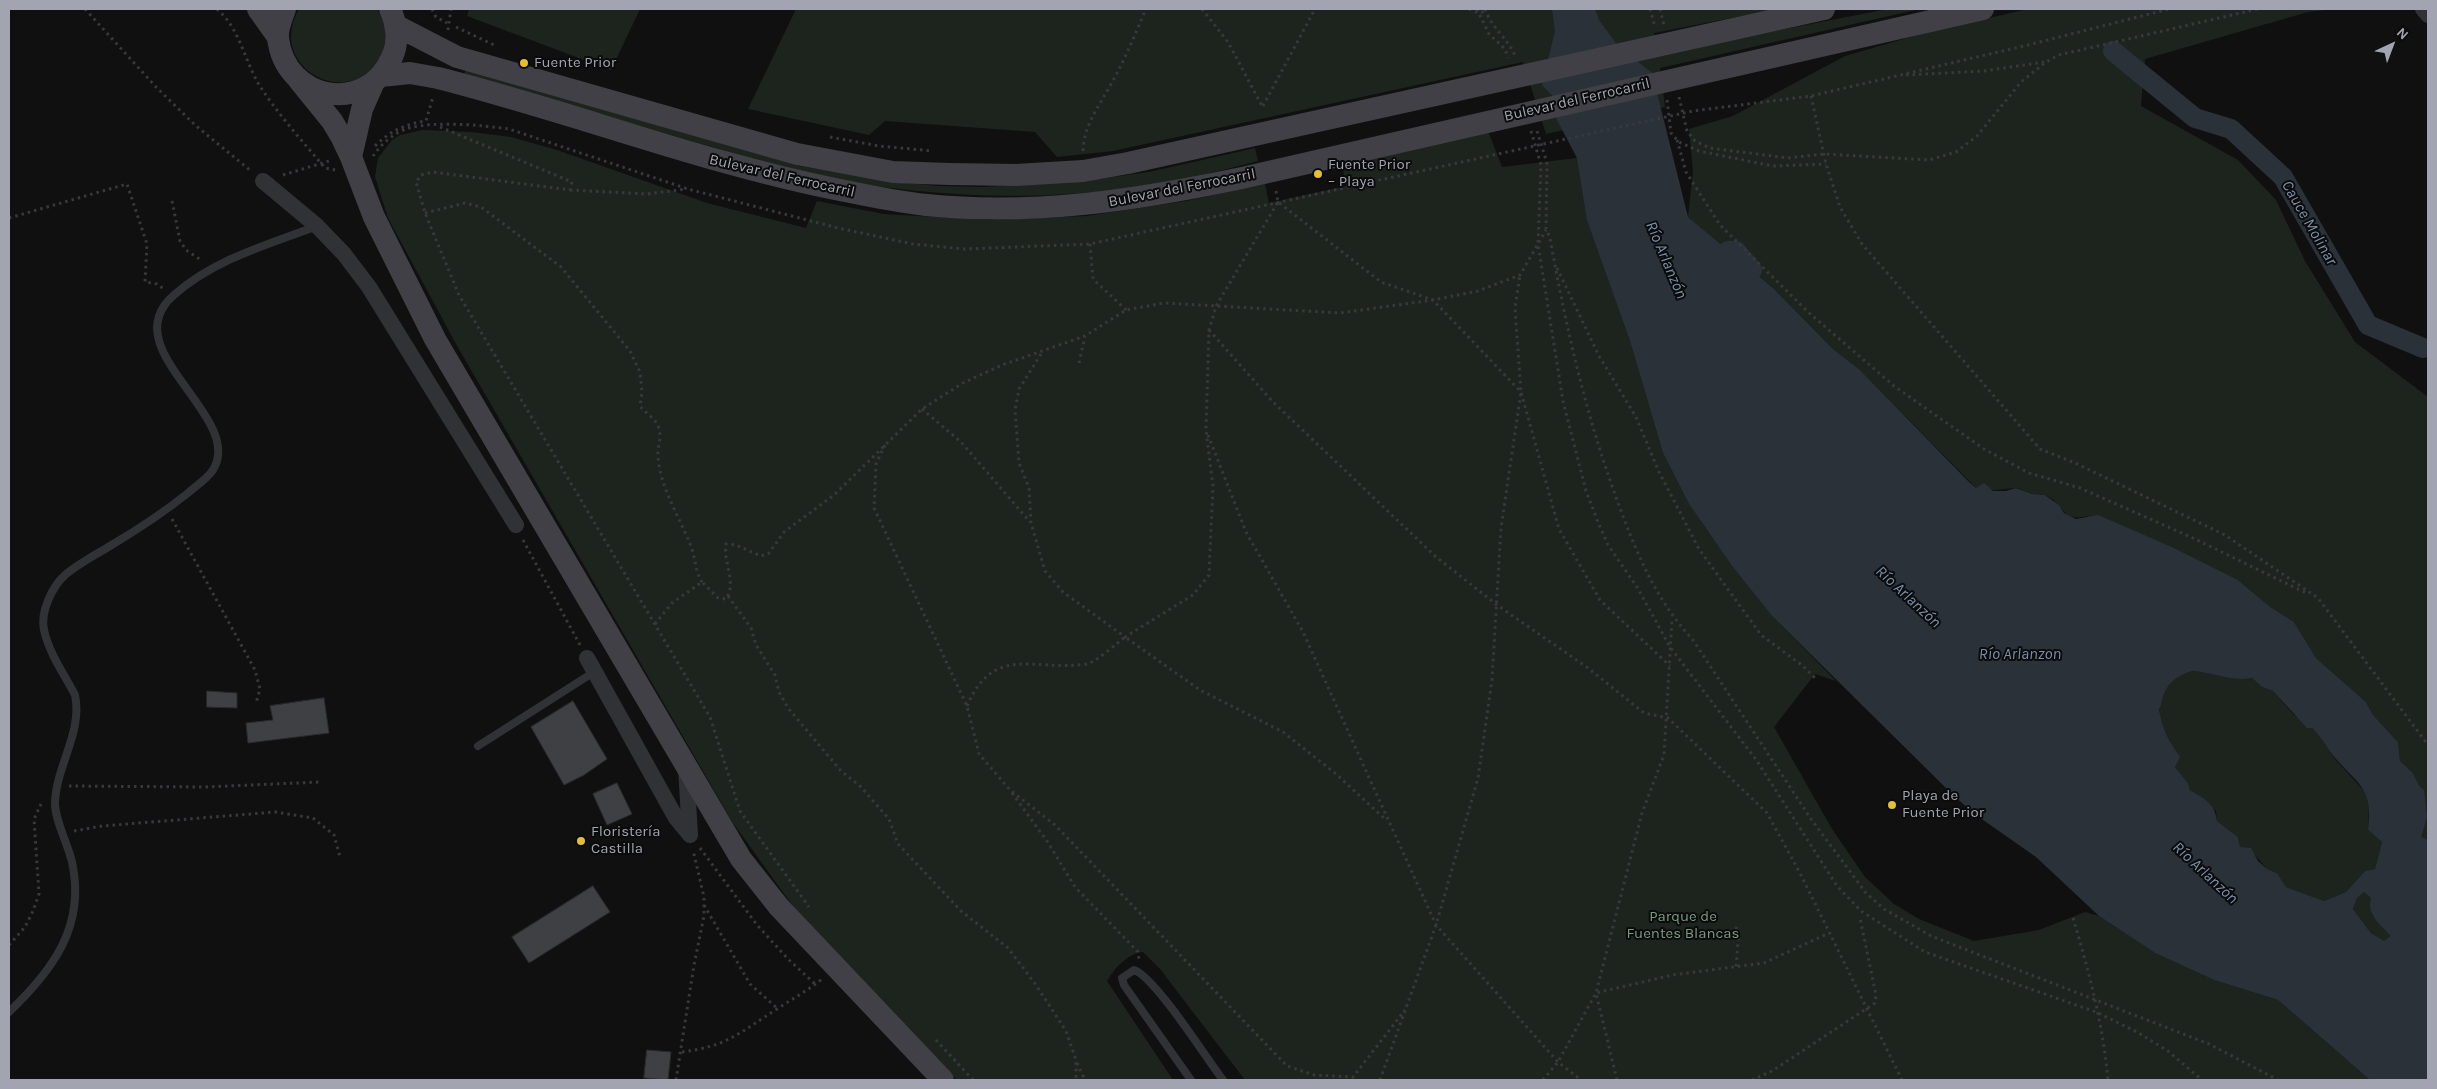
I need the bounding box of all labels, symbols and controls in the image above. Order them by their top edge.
north arrow [2367,20,2417,70]
text: N [2393,24,2412,43]
place label: Fuente Prior [534,54,616,72]
marker: Fuente Prior [518,57,530,69]
street label: Bulevar del Ferrocarril [1502,74,1652,126]
street label: Bulevar del Ferrocarril [707,150,857,202]
place label: Fuente Prior – Playa [1328,156,1410,191]
street label: Bulevar del Ferrocarril [1107,165,1257,211]
marker: Fuente Prior – Playa [1312,168,1324,180]
water label: Cauce Molinar [2277,177,2341,269]
water label: Río Arlanzón [1641,218,1691,302]
water label: Río Arlanzón [1871,562,1945,632]
water label: Río Arlanzon [1979,644,2061,664]
place label: Playa de Fuente Prior [1902,787,1984,822]
marker: Playa de Fuente Prior [1886,799,1898,811]
place label: Floristería Castilla [591,823,661,858]
marker: Floristería Castilla [575,835,587,847]
water label: Río Arlanzón [2168,838,2242,908]
park label: Parque de Fuentes Blancas [1627,908,1739,943]

